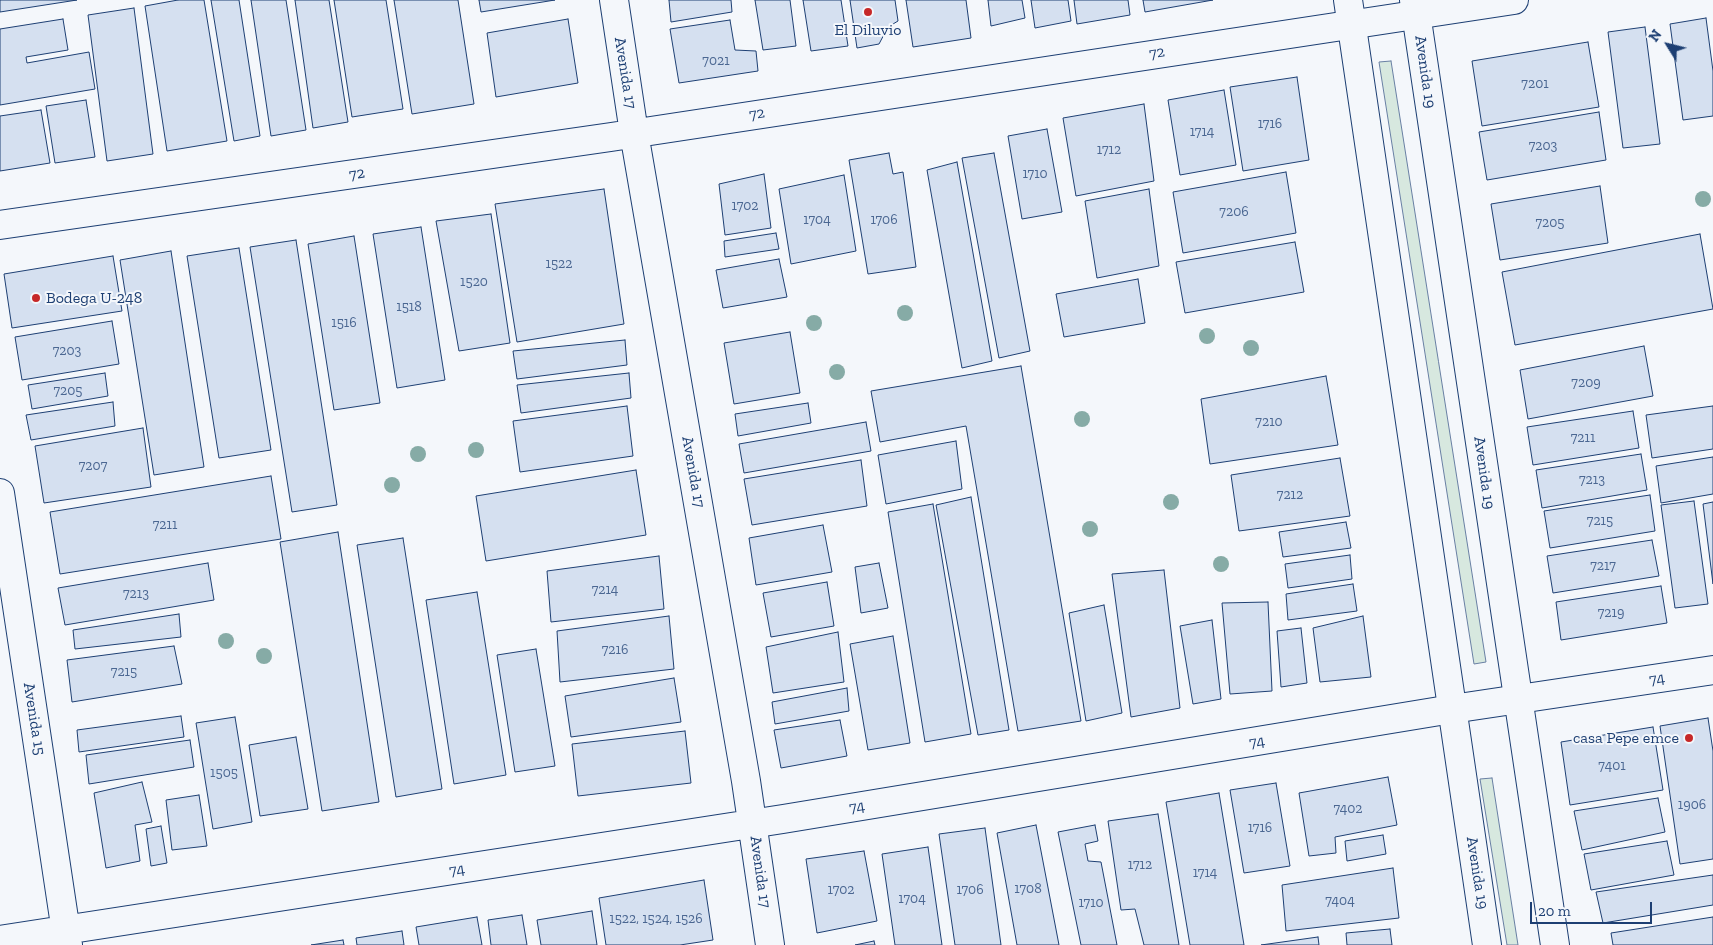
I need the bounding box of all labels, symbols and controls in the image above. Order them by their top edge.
marker: El Diluvio [862,6,874,18]
place label: El Diluvio [835,20,901,40]
north arrow [1643,20,1693,70]
text: N [1645,27,1665,45]
street label: Avenida 19 [1410,34,1440,110]
street label: Avenida 17 [610,36,640,110]
street label: 72 [1148,42,1166,64]
house number: 7021 [702,53,730,69]
house number: 7201 [1521,76,1549,92]
street label: 72 [748,103,766,125]
house number: 1716 [1258,116,1282,132]
house number: 1714 [1190,124,1214,140]
house number: 7203 [1529,138,1557,154]
house number: 1712 [1097,142,1121,158]
street label: 72 [348,163,366,185]
house number: 1710 [1022,166,1048,182]
house number: 1702 [731,198,759,214]
house number: 7206 [1219,204,1249,220]
house number: 1704 [803,212,831,228]
house number: 1706 [870,212,898,228]
house number: 7205 [1535,215,1565,231]
house number: 1522 [546,256,572,272]
house number: 1520 [460,274,488,290]
place label: Bodega U-248 [46,288,142,308]
marker: Bodega U-248 [30,292,42,304]
house number: 1518 [396,299,422,315]
house number: 1516 [331,315,357,331]
house number: 7203 [53,343,81,359]
house number: 7209 [1571,375,1601,391]
house number: 7205 [53,383,83,399]
house number: 7210 [1255,414,1283,430]
house number: 7211 [1571,430,1595,446]
street label: Avenida 17 [677,435,709,509]
street label: Avenida 19 [1469,435,1499,511]
house number: 7207 [79,458,107,474]
house number: 7213 [1579,472,1605,488]
house number: 7212 [1277,487,1303,503]
house number: 7215 [1587,513,1613,529]
house number: 7211 [153,517,177,533]
house number: 7217 [1590,558,1616,574]
house number: 7214 [592,582,618,598]
house number: 7213 [123,586,149,602]
house number: 7219 [1598,605,1624,621]
house number: 7216 [602,642,628,658]
house number: 7215 [111,664,137,680]
street label: 74 [1648,668,1666,690]
street label: Avenida 15 [19,681,49,757]
place label: casa Pepe emce [1573,728,1679,748]
street label: 74 [1248,731,1266,753]
marker: casa Pepe emce [1683,732,1695,744]
house number: 7401 [1598,758,1626,774]
house number: 1505 [210,765,238,781]
street label: 74 [848,796,866,818]
house number: 1906 [1678,797,1706,813]
house number: 7402 [1333,801,1363,817]
house number: 1716 [1248,820,1272,836]
street label: Avenida 17 [745,835,775,909]
street label: Avenida 19 [1462,835,1492,911]
house number: 1712 [1128,857,1152,873]
street label: 74 [448,859,466,881]
house number: 1714 [1193,865,1217,881]
house number: 1708 [1014,881,1042,897]
house number: 1702 [827,882,855,898]
house number: 1706 [956,882,984,898]
house number: 1704 [898,891,926,907]
scale bar [1533,892,1656,924]
house number: 7404 [1325,893,1355,909]
house number: 1710 [1078,895,1104,911]
text: 20 m [1538,902,1571,920]
house number: 1522, 1524, 1526 [609,911,703,927]

